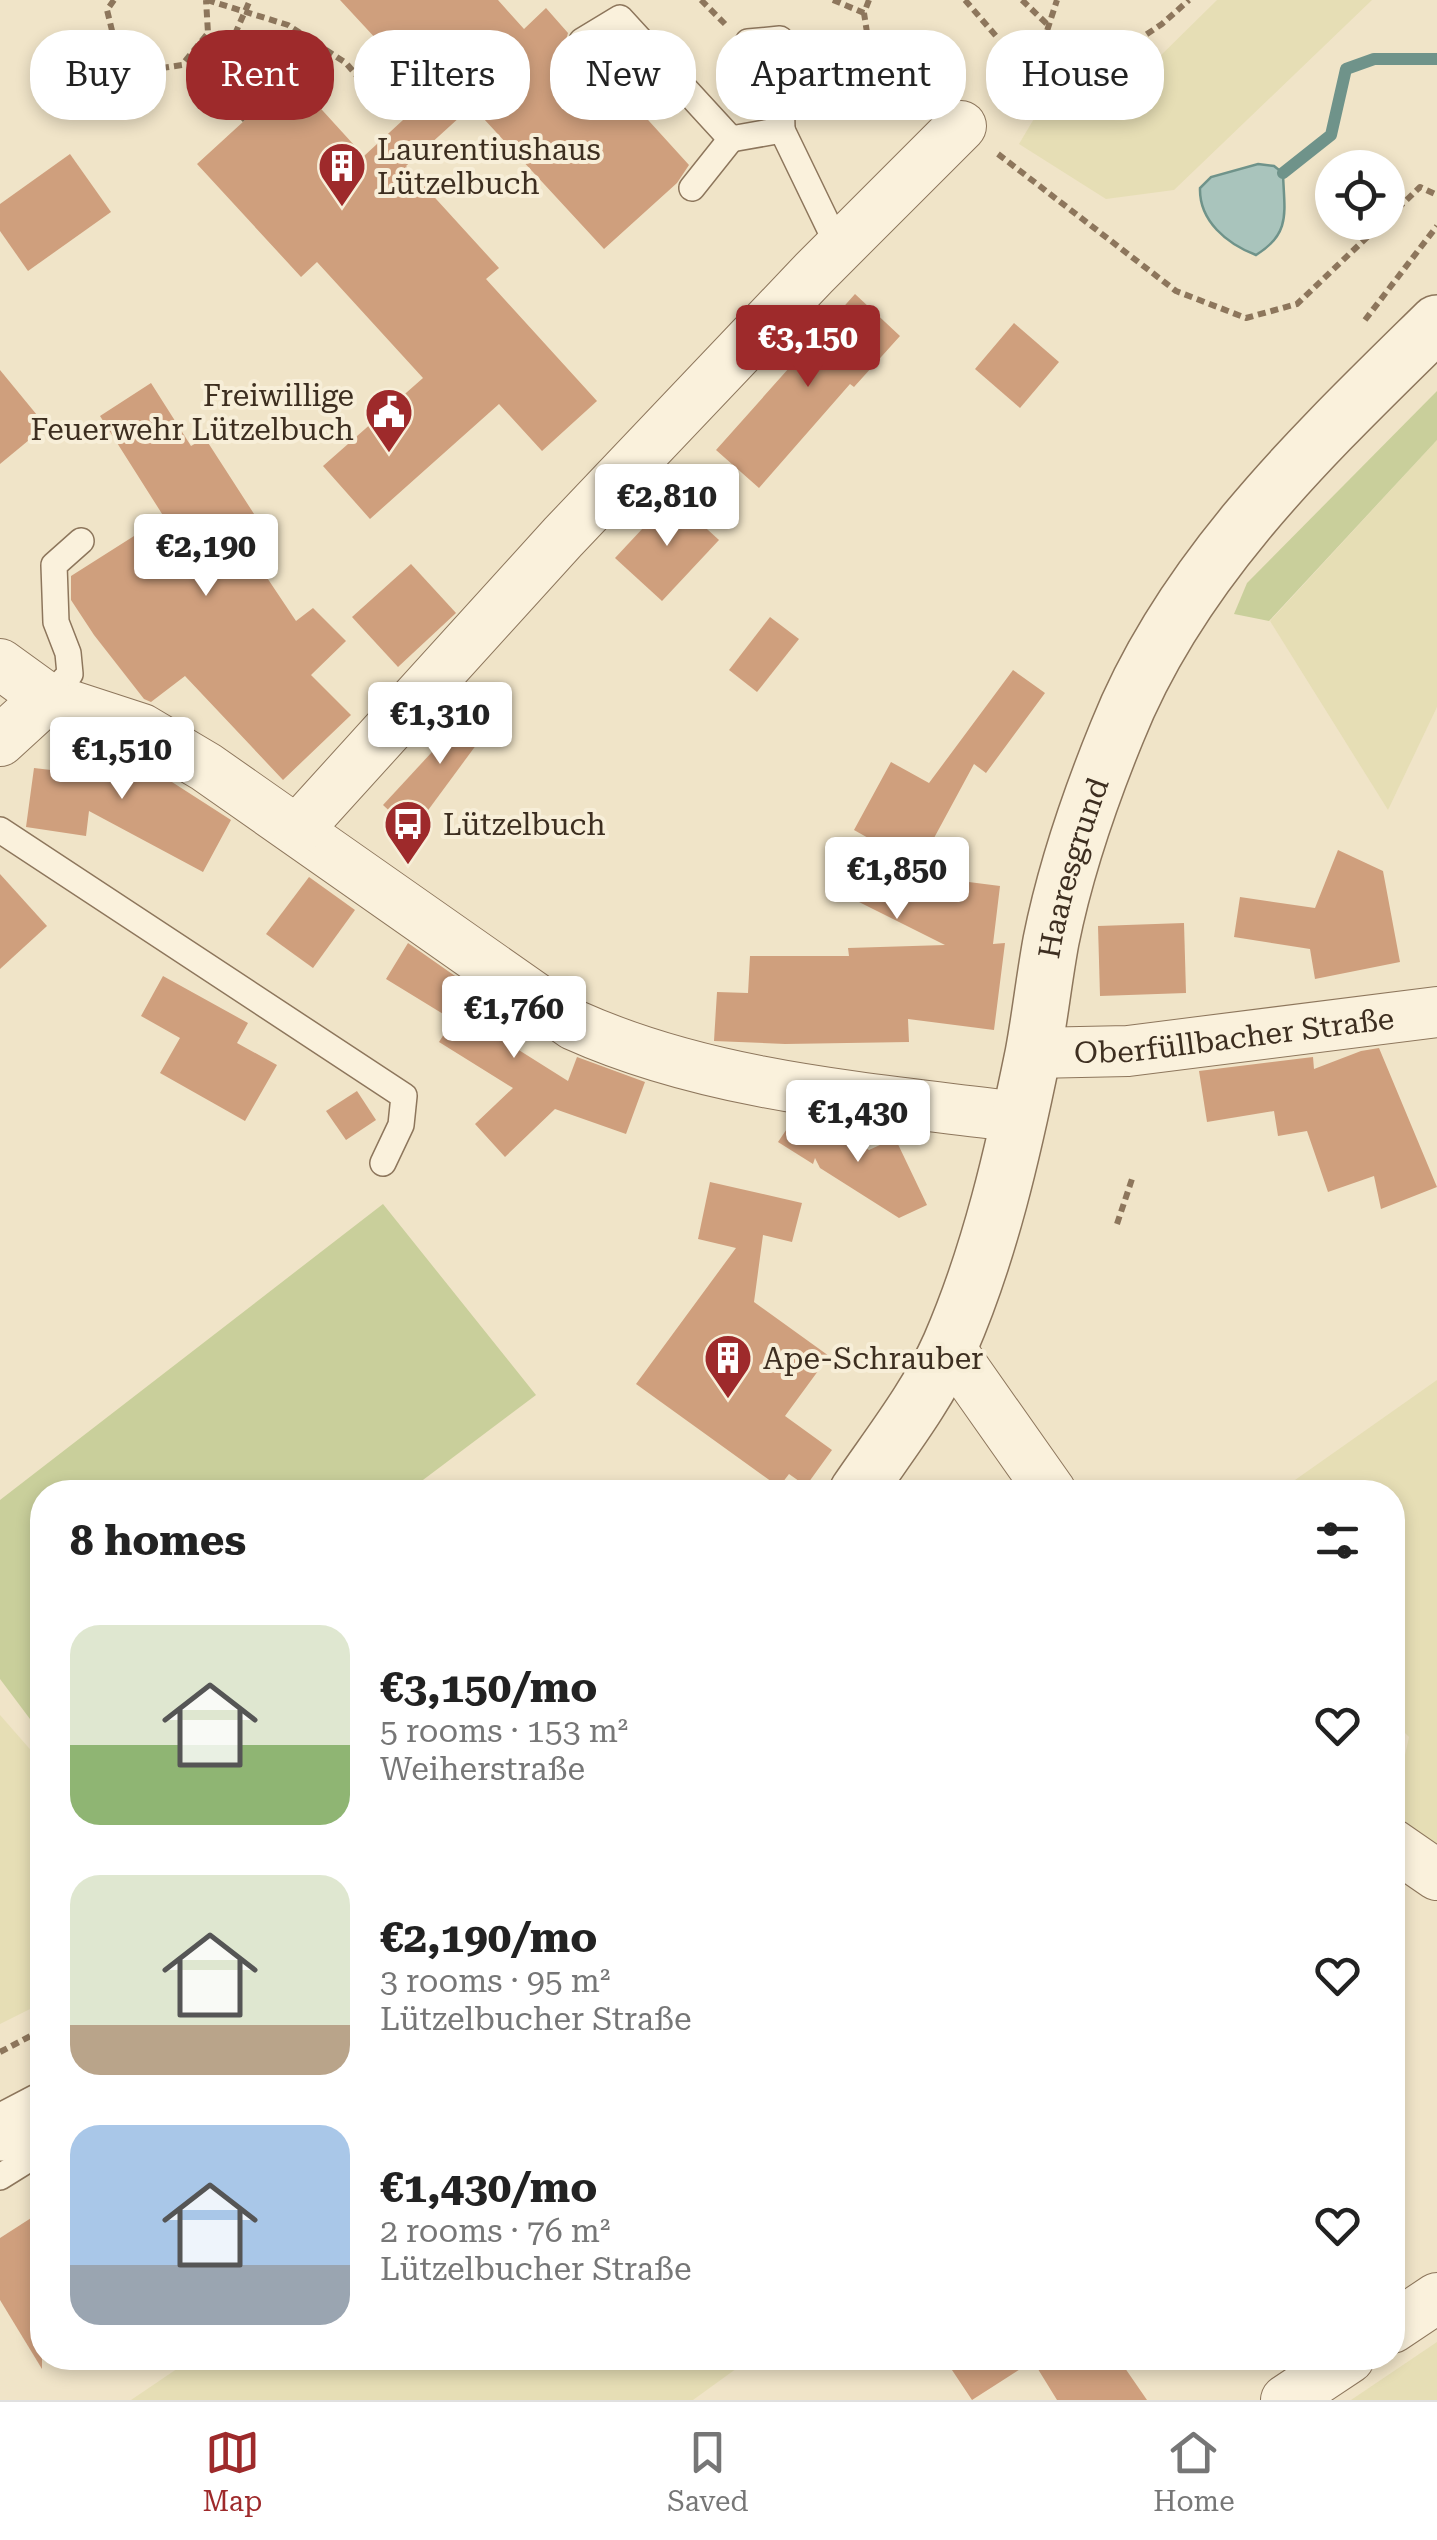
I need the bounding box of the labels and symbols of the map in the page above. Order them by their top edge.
place label: Laurentiushaus Lützelbuch [377,132,601,201]
building icon: Laurentiushaus Lützelbuch [316,140,368,208]
pin: €3,150 [727,305,889,390]
place label: Freiwillige Feuerwehr Lützelbuch [31,378,354,447]
public building icon: Freiwillige Feuerwehr Lützelbuch [363,386,415,454]
pin: €2,810 [586,464,748,549]
pin: €2,190 [125,514,287,599]
pin: €1,310 [359,682,521,767]
pin: €1,510 [41,717,203,802]
street label: Haaresgrund [1031,773,1115,961]
bus stop icon: Lützelbuch [382,798,434,866]
place label: Lützelbuch [443,807,606,842]
pin: €1,850 [816,837,978,922]
pin: €1,760 [433,976,595,1061]
street label: Oberfüllbacher Straße [1074,1000,1396,1070]
pin: €1,430 [777,1080,939,1165]
building icon: Ape-Schrauber [702,1332,754,1400]
place label: Ape-Schrauber [763,1341,983,1376]

